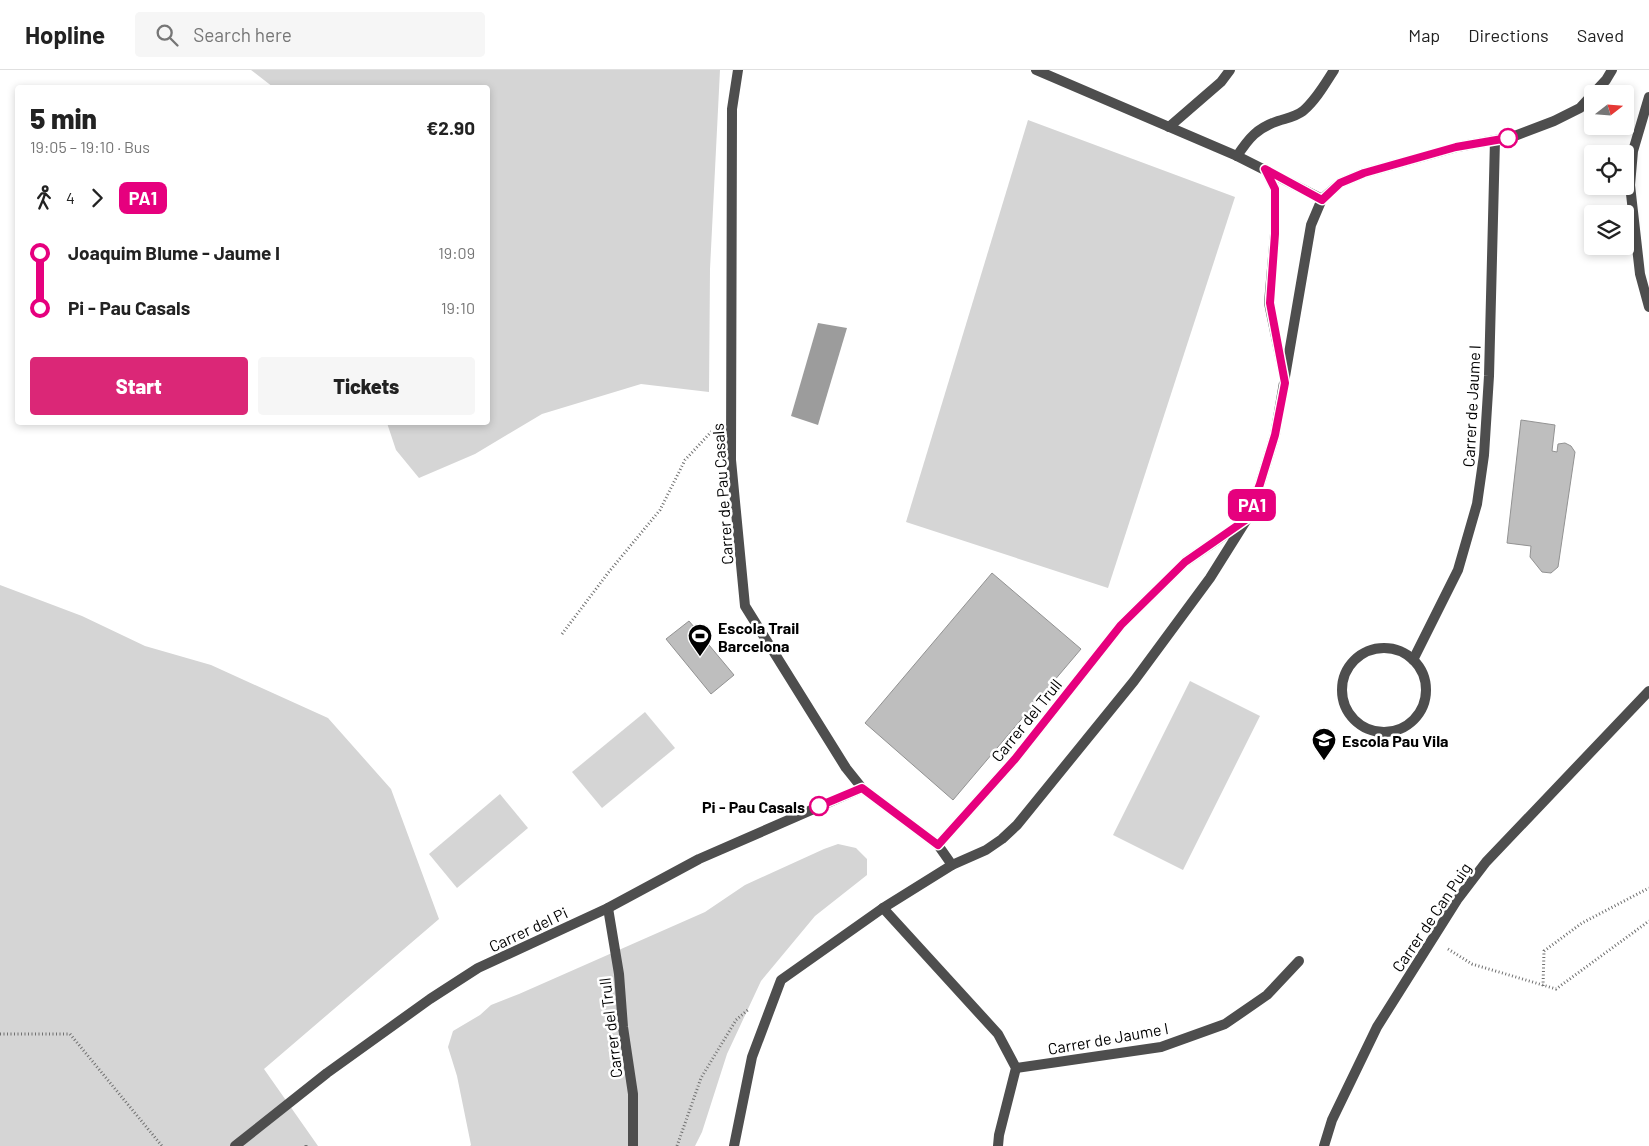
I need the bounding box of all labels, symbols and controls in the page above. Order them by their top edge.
search box [135,12,485,57]
text: Hopline [25,20,105,49]
icon: search [153,21,181,49]
text: Search here [193,23,292,46]
text: Map [1408,24,1440,46]
text: Directions [1468,24,1549,46]
text: Saved [1577,24,1624,46]
north arrow [1584,85,1634,135]
map controls [1584,85,1634,255]
text: 5 min [30,101,97,135]
text: €2.90 [426,116,475,139]
unlabelled marker [1498,128,1518,148]
text: 19:05 – 19:10 · Bus [30,137,150,156]
button: locate [1584,145,1634,195]
icon: walk [30,184,58,212]
icon: forward [83,184,111,212]
text: PA1 [129,187,157,209]
text: 4 [66,188,75,207]
button: layers [1584,205,1634,255]
text: Joaquim Blume - Jaume I [68,241,280,264]
text: 19:09 [438,243,475,262]
text: Pi - Pau Casals [68,296,190,319]
text: 19:10 [441,298,475,317]
street label: Carrer de Jaume I [1458,344,1484,468]
button: Start [30,357,248,415]
button: Tickets [258,357,475,415]
street label: Carrer de Pau Casals [708,423,736,565]
line badge: PA1 [1223,489,1281,521]
text: PA1 [1238,494,1266,516]
place label: Escola Trail Barcelona [718,618,799,655]
sports icon: Escola Trail Barcelona [687,623,713,657]
street label: Carrer del Trull [987,675,1065,765]
school or university icon: Escola Pau Vila [1311,727,1337,761]
place label: Escola Pau Vila [1342,731,1449,750]
marker: Pi - Pau Casals [809,796,829,816]
place label: Pi - Pau Casals [702,797,805,816]
street label: Carrer de Can Puig [1387,859,1475,975]
street label: Carrer del Pi [486,903,570,955]
street label: Carrer del Trull [594,977,626,1079]
street label: Carrer de Jaume I [1046,1018,1170,1058]

